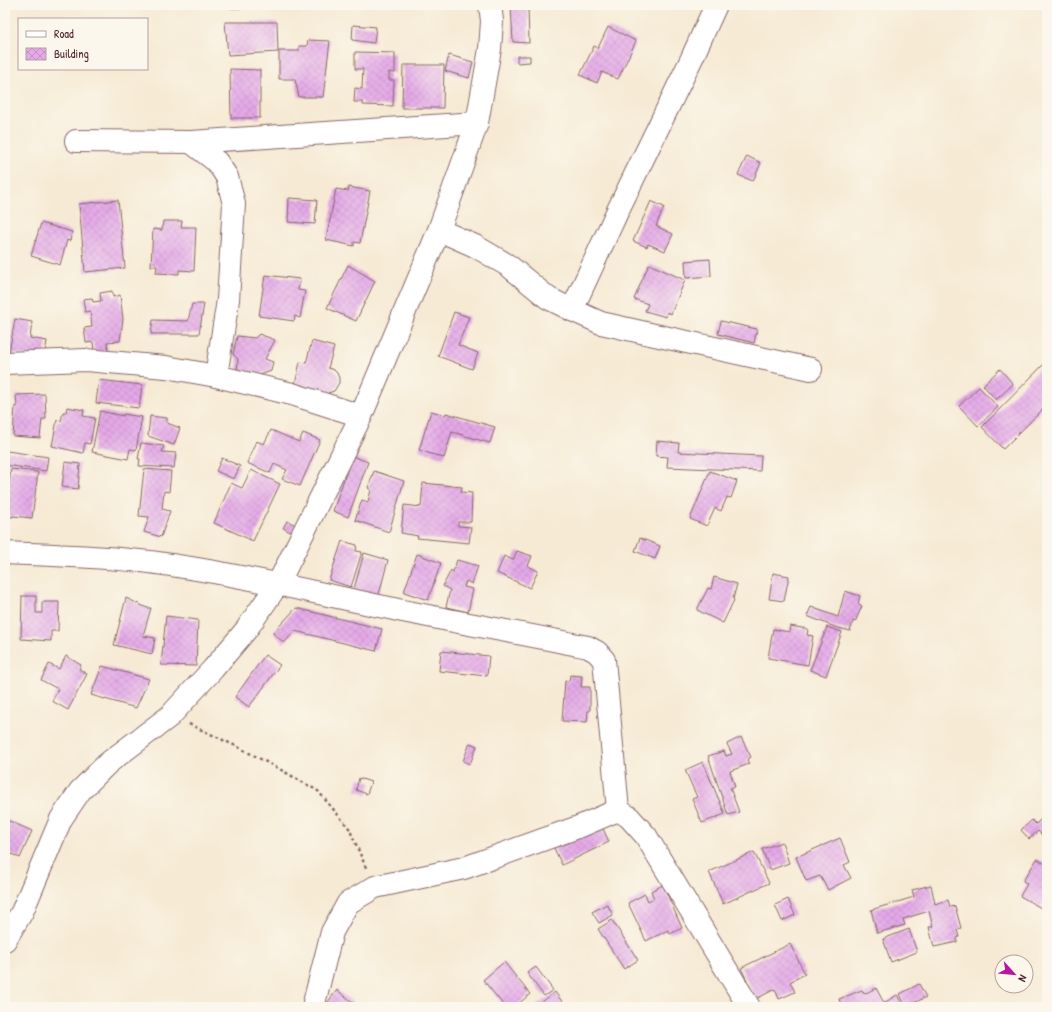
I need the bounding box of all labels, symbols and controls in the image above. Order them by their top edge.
legend [18,18,148,70]
text: Road [54,25,74,42]
text: Building [54,45,89,62]
north arrow [994,954,1034,994]
text: N [1015,973,1030,984]

